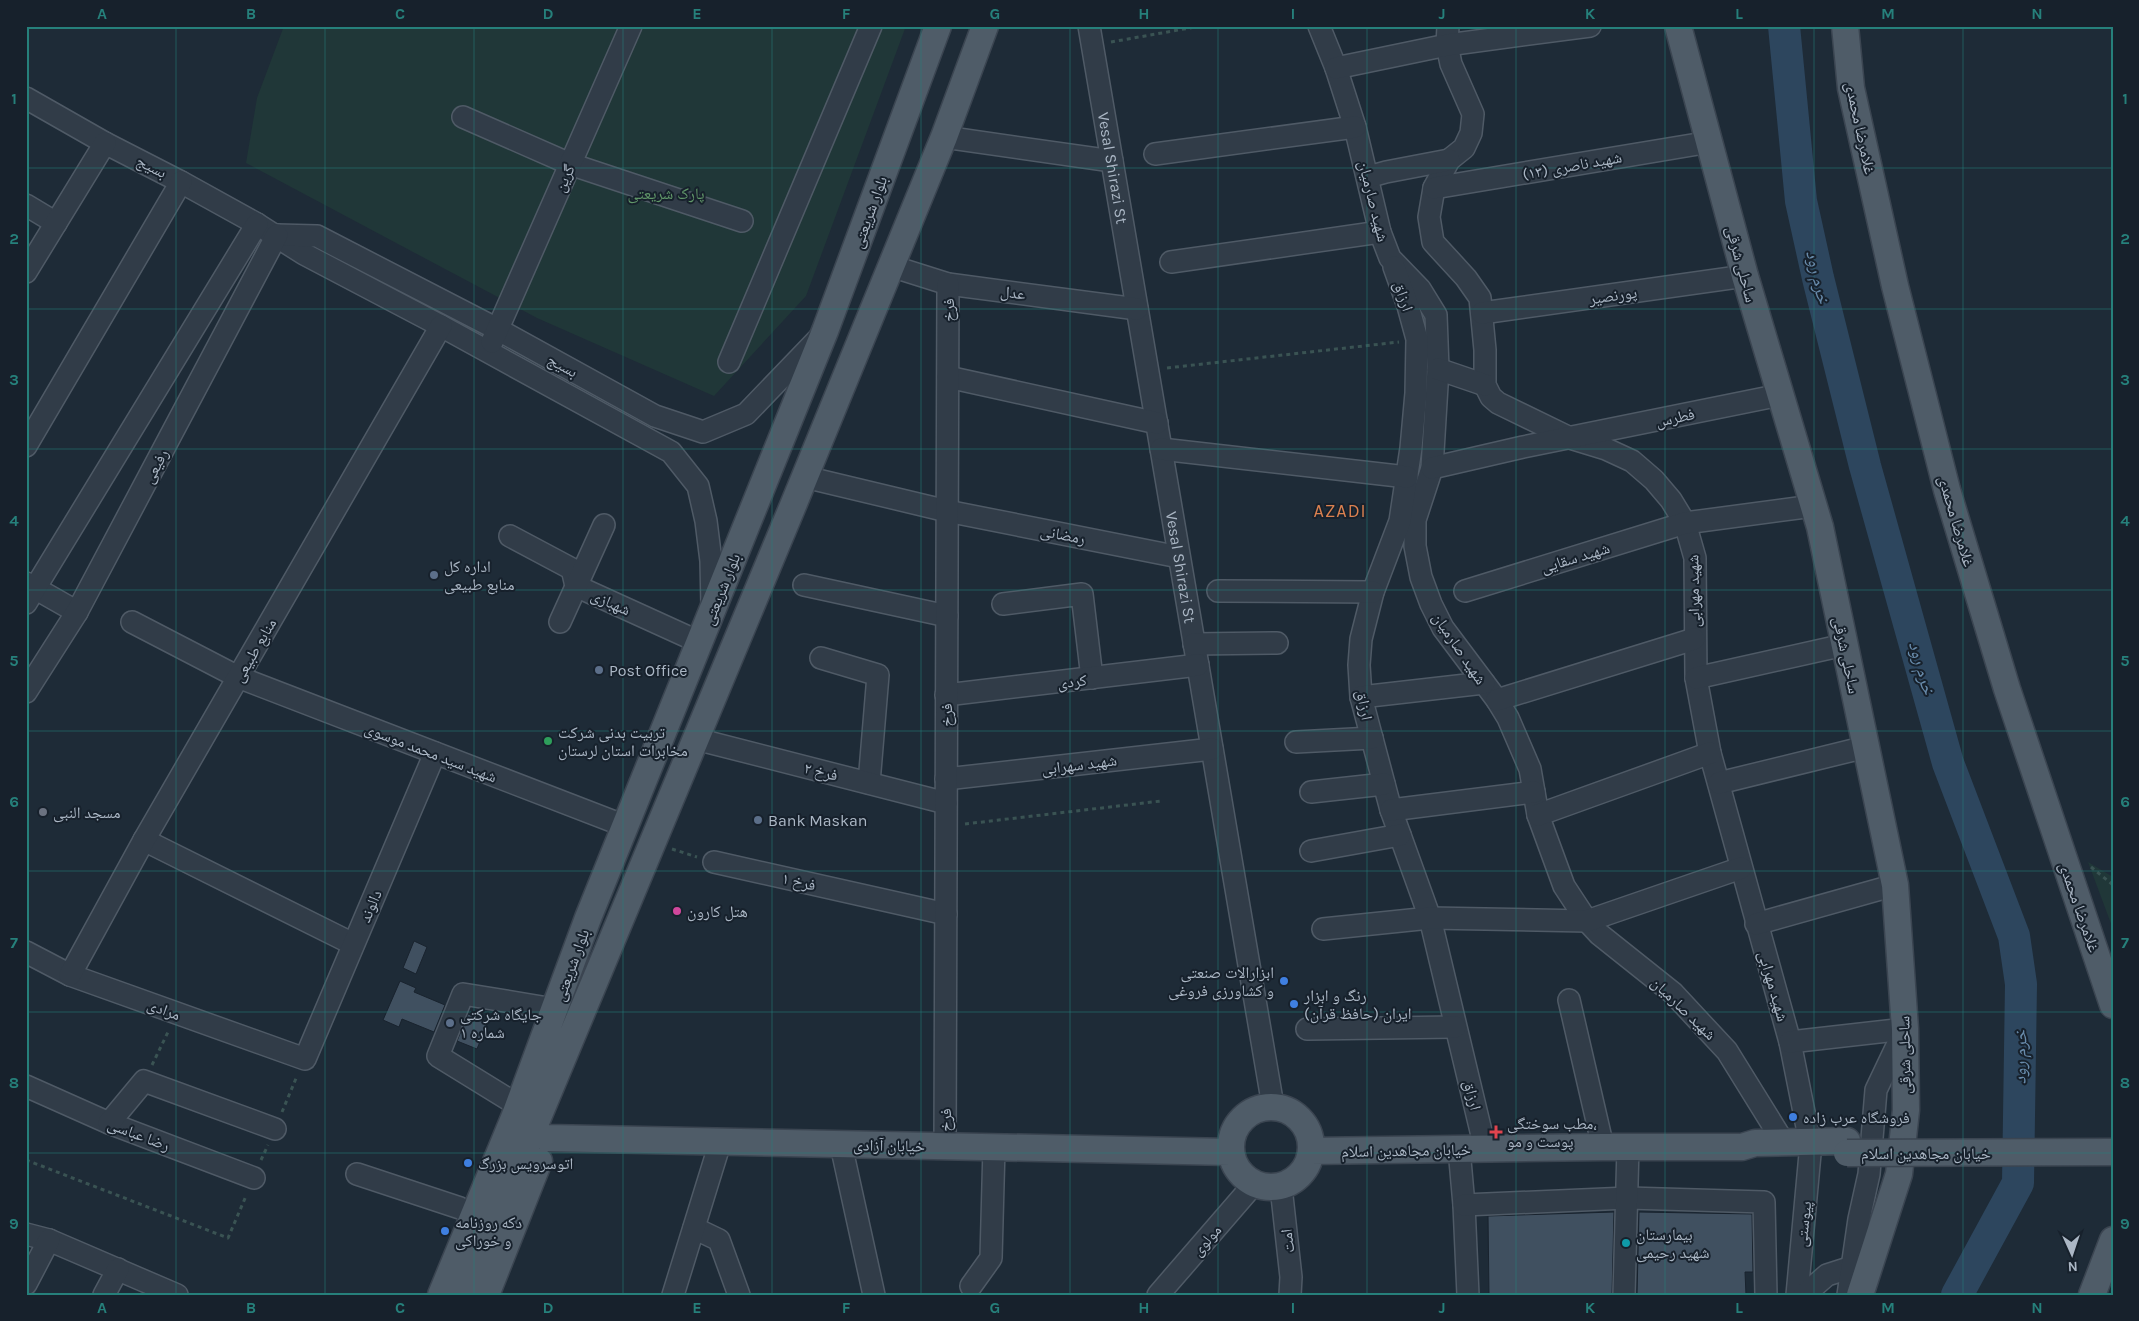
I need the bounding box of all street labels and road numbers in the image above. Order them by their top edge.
street label: غلامرضا محمدی [1840,80,1880,176]
street label: Vesal Shirazi St [1094,111,1132,225]
street label: شهید ناصری (۱۳) [1521,147,1624,185]
street label: بسیج [133,151,170,183]
street label: شهید صارمیان [1353,159,1393,244]
street label: گرین [550,161,580,195]
street label: بلوار شریعتی [848,173,892,251]
street label: ساحلی شرقی [1721,224,1761,305]
street label: ارزاق [1389,279,1417,314]
street label: عدل [999,281,1027,305]
street label: پورنصیر [1587,283,1639,309]
street label: فرخ [939,298,959,322]
street label: بسیج [544,350,581,382]
street label: فطرس [1654,404,1697,432]
street label: رفیعی [139,446,173,487]
street label: غلامرضا محمدی [1933,473,1979,569]
street label: Vesal Shirazi St [1162,510,1200,625]
street label: رمضانی [1039,521,1087,549]
street label: شهید سقایی [1538,538,1612,578]
street label: بلوار شریعتی [699,551,745,628]
street label: شهید مهرابی [1683,554,1705,628]
street label: شهبازی [588,585,634,620]
street label: شهید صارمیان [1428,609,1491,689]
street label: منابع طبیعی [229,615,281,686]
street label: ساحلی شرقی [1828,615,1864,696]
street label: کردی [1056,670,1088,694]
street label: ارزاق [1351,688,1377,722]
street label: فرخ [937,703,957,727]
street label: شهید سید محمد موسوی [362,718,500,787]
street label: شهید سهرابی [1040,750,1118,780]
street label: فرخ ۲ [802,758,840,786]
street label: غلامرضا محمدی [2054,860,2104,955]
street label: فرخ ۱ [780,868,818,896]
street label: دالوند [355,887,386,925]
street label: بلوار شریعتی [550,926,594,1004]
street label: شهید مهرابی [1753,949,1793,1024]
street label: شهید صارمیان [1646,973,1720,1045]
street label: مرادی [144,995,183,1025]
street label: ساحلی شرقی [1894,1016,1916,1094]
street label: ارزاق [1459,1078,1485,1112]
street label: فرخ [936,1108,956,1132]
street label: رضا عباسی [105,1114,173,1156]
street label: خیابان آزادی [853,1135,925,1157]
street label: خیابان مجاهدین اسلام [1341,1140,1471,1162]
street label: خیابان مجاهدین اسلام [1861,1144,1991,1164]
street label: پیوستی [1792,1200,1816,1248]
street label: مولوی [1188,1221,1226,1261]
street label: امت [1277,1228,1298,1254]

